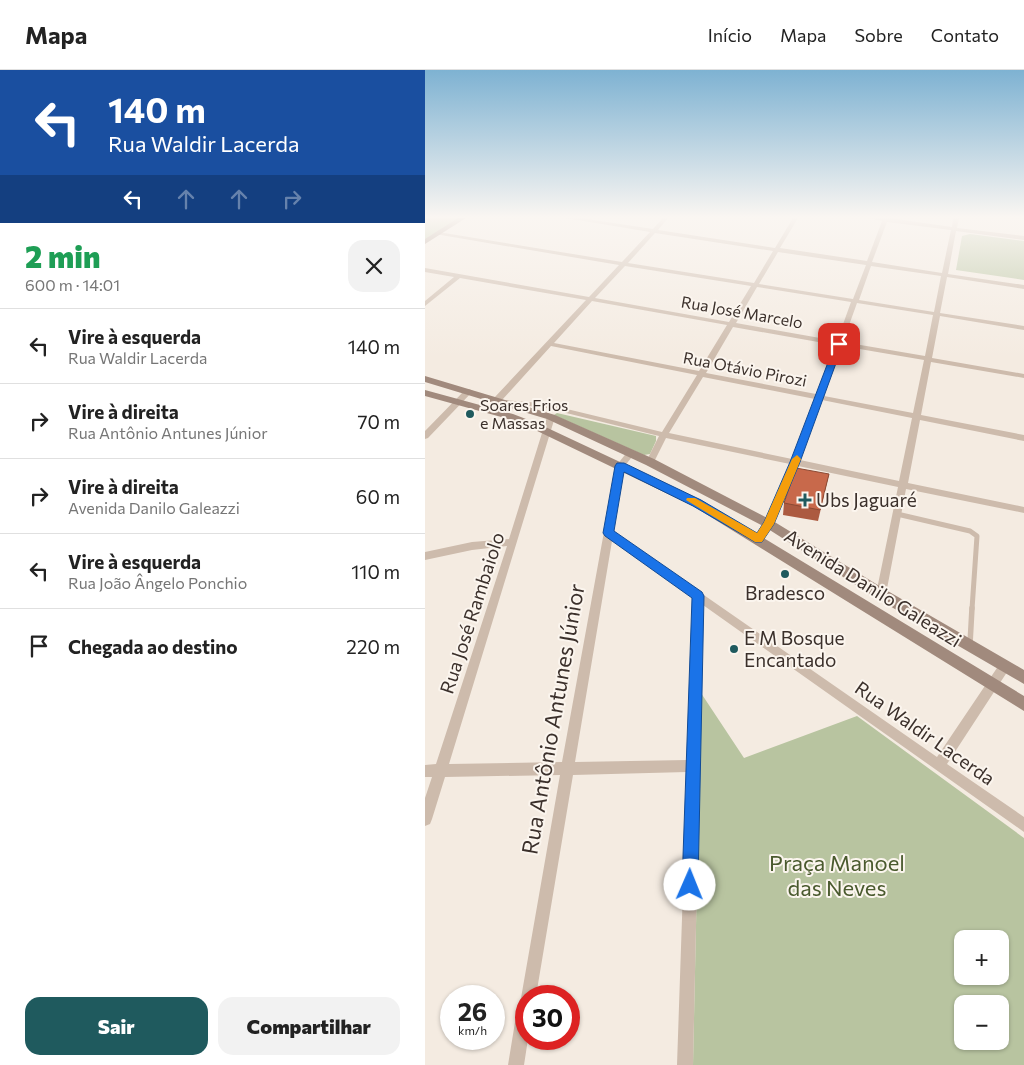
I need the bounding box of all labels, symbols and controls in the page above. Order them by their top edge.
text: Mapa [25,20,87,49]
text: Início [708,24,752,46]
text: Mapa [780,24,826,46]
text: Sobre [854,24,903,46]
text: Contato [931,24,999,46]
text: 140 m [108,87,206,130]
icon: left [25,90,90,155]
text: Rua Waldir Lacerda [108,130,300,157]
icon: left [119,185,147,213]
icon: ahead [172,185,200,213]
icon: ahead [225,185,253,213]
icon: right [278,185,306,213]
text: 2 min [25,237,100,274]
button: close [348,240,400,292]
text: 600 m · 14:01 [25,275,120,294]
street label: Rua José Marcelo [680,291,805,332]
pin [818,323,860,365]
text: Vire à esquerda [68,325,201,348]
icon: arrive [825,330,853,358]
icon: left [25,332,53,360]
text: 140 m [348,335,400,358]
street label: Rua Otávio Pirozi [682,347,809,390]
text: Rua Waldir Lacerda [68,348,207,367]
place label: Soares Frios e Massas [480,395,568,432]
text: Vire à direita [68,400,179,423]
icon: right [25,407,53,435]
marker: Soares Frios e Massas [464,408,476,420]
text: 70 m [357,410,400,433]
text: Rua Antônio Antunes Júnior [68,423,268,442]
text: Vire à direita [68,475,179,498]
icon: right [25,482,53,510]
text: 60 m [356,485,400,508]
place label: Ubs Jaguaré [816,488,917,511]
marker: Ubs Jaguaré [798,493,812,507]
text: Avenida Danilo Galeazzi [68,498,240,517]
street label: Avenida Danilo Galeazzi [781,524,966,651]
street label: Rua José Rambaiolo [435,529,509,697]
text: Vire à esquerda [68,550,201,573]
icon: left [25,557,53,585]
text: 110 m [351,560,400,583]
marker: Bradesco [779,568,791,580]
text: Rua João Ângelo Ponchio [68,573,247,592]
street label: Rua Antônio Antunes Júnior [515,581,590,856]
place label: Bradesco [745,581,825,604]
place label: E M Bosque Encantado [744,626,845,671]
icon: arrive [25,632,53,660]
text: Chegada ao destino [68,635,238,658]
text: 220 m [346,635,400,658]
marker: E M Bosque Encantado [728,643,740,655]
street label: Rua Waldir Lacerda [851,676,1000,789]
park label: Praça Manoel das Neves [769,849,905,901]
position arrow [663,858,715,910]
map controls [954,930,1009,1050]
button: + [954,930,1009,985]
speed limit sign: 30 [515,985,580,1050]
button: − [954,995,1009,1050]
text: 26 [458,996,487,1026]
button: Sair [25,997,208,1055]
button: Compartilhar [218,997,400,1055]
text: km/h [458,1023,487,1037]

